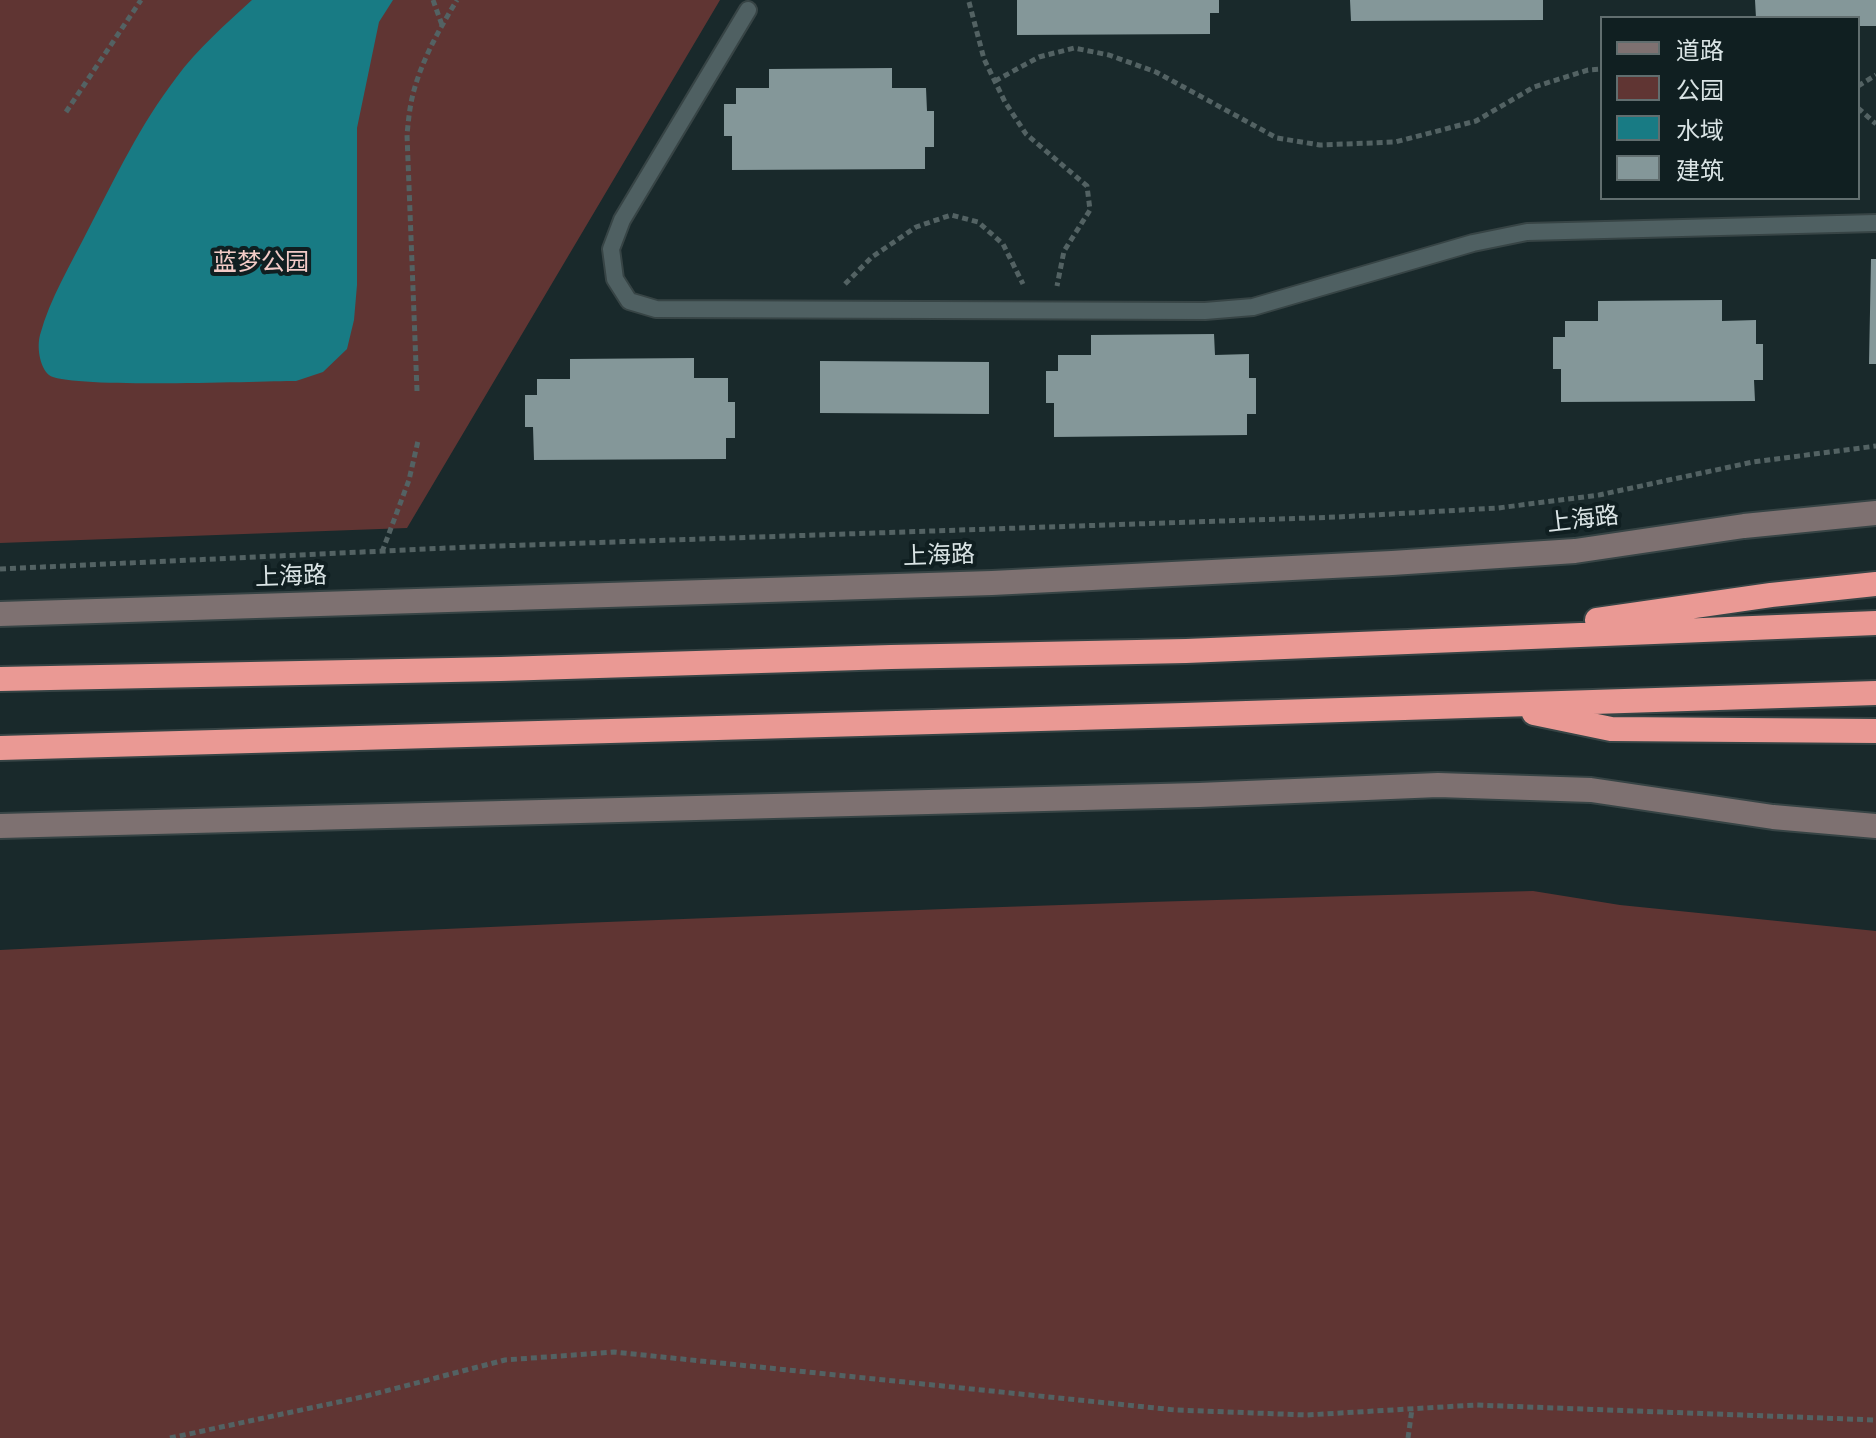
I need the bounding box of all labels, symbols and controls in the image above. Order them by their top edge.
legend [1600,16,1860,200]
text: 道路 [1676,34,1724,66]
text: 公园 [1676,74,1724,106]
text: 水域 [1676,114,1724,146]
text: 建筑 [1676,154,1724,186]
park label: 蓝梦公园 [213,249,309,277]
street label: 上海路 [1546,501,1620,539]
street label: 上海路 [903,540,975,572]
street label: 上海路 [255,561,327,593]

